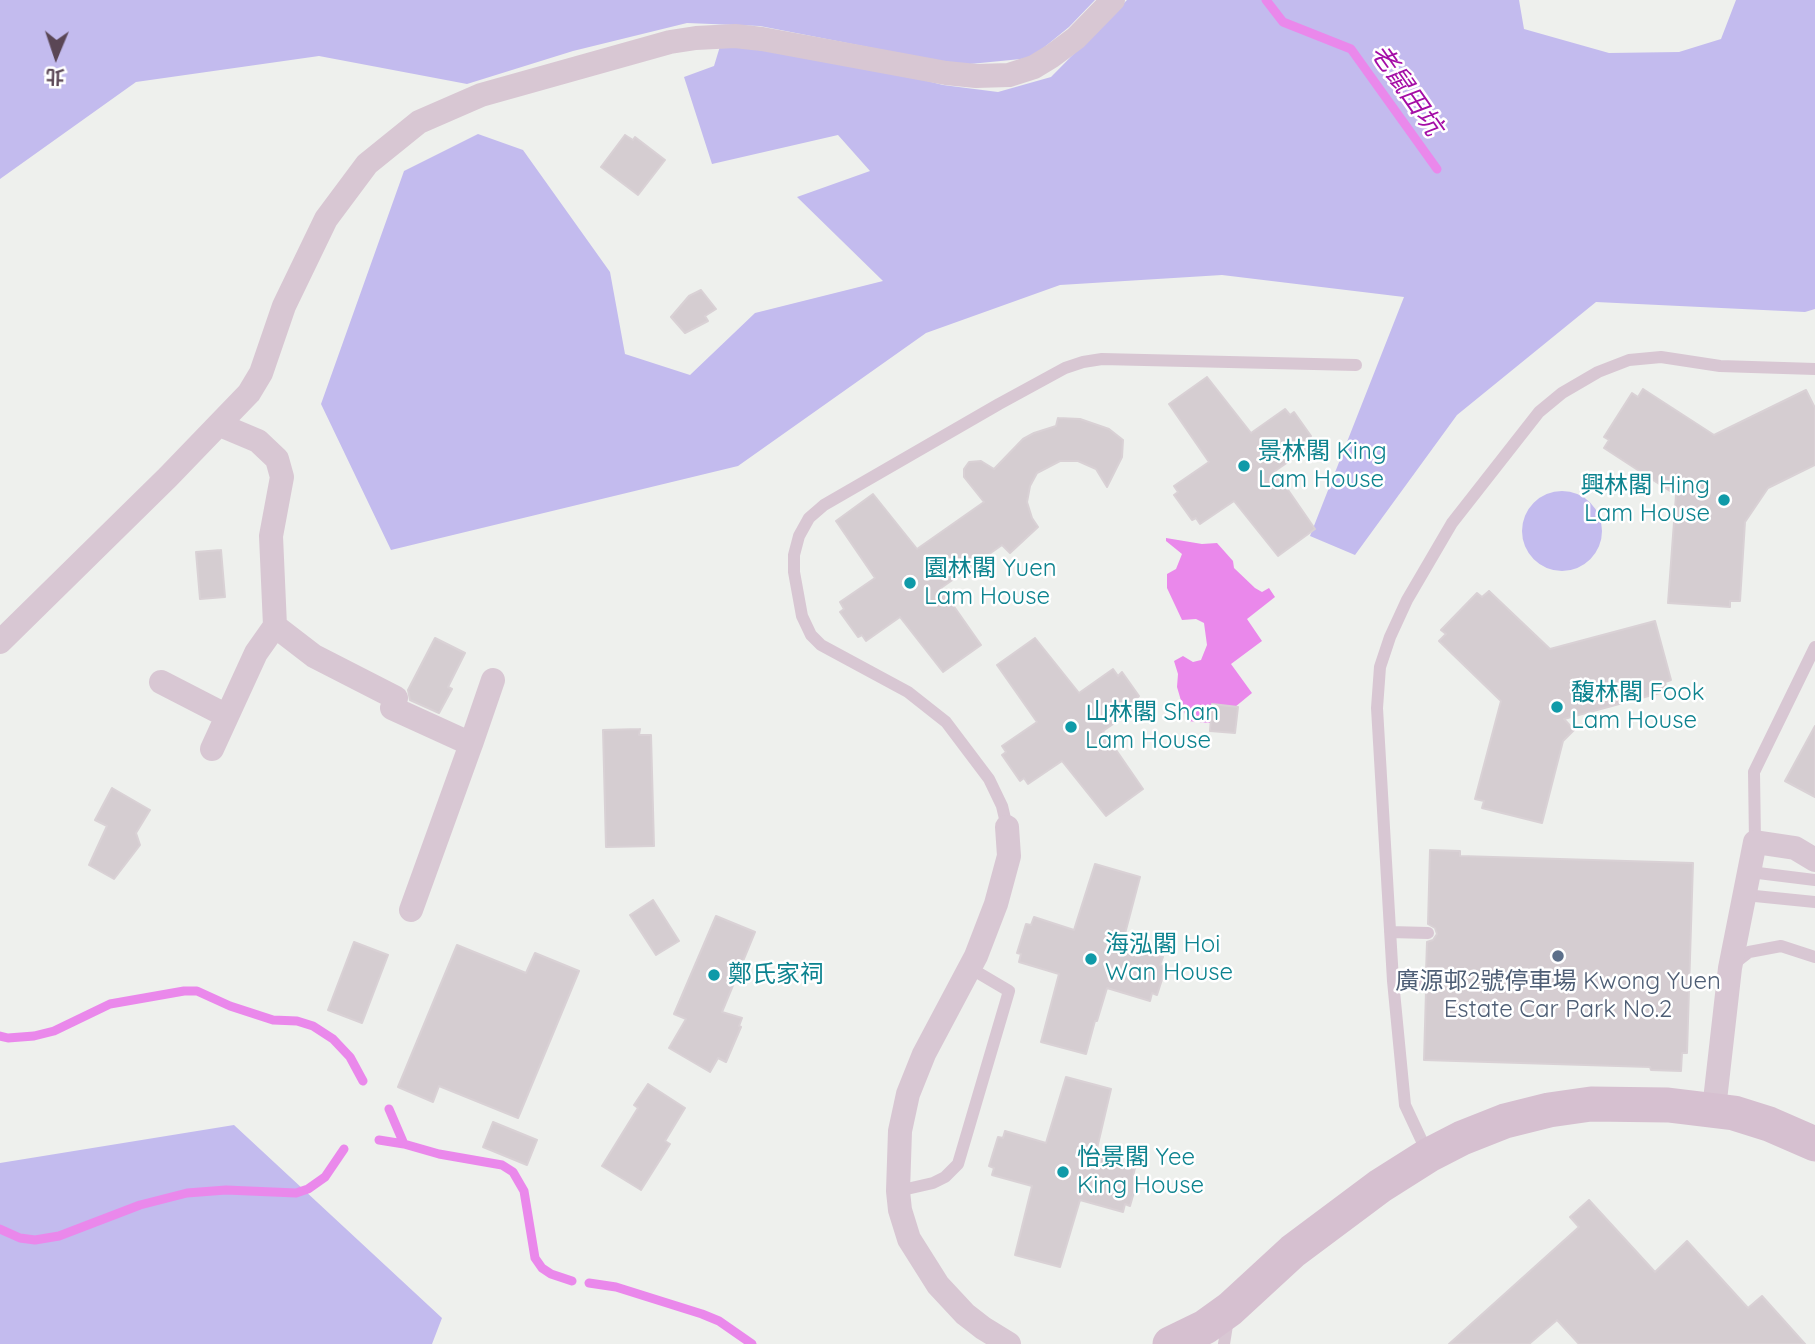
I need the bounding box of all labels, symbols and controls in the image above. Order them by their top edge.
north arrow [21,21,91,91]
water label: 老鼠田坑 [1363,38,1449,142]
text: 北 [45,65,65,89]
place label: 景林閣 King Lam House [1258,438,1387,494]
marker: 景林閣 King Lam House [1236,458,1252,474]
place label: 興林閣 Hing Lam House [1580,472,1710,528]
marker: 興林閣 Hing Lam House [1716,492,1732,508]
place label: 園林閣 Yuen Lam House [924,555,1057,611]
marker: 園林閣 Yuen Lam House [902,575,918,591]
place label: 馥林閣 Fook Lam House [1571,679,1705,735]
place label: 山林閣 Shan Lam House [1085,699,1219,755]
marker: 馥林閣 Fook Lam House [1549,699,1565,715]
marker: 山林閣 Shan Lam House [1063,719,1079,735]
place label: 海泓閣 Hoi Wan House [1105,931,1233,987]
marker: 廣源邨2號停車場 Kwong Yuen Estate Car Park No.2 [1550,948,1566,964]
marker: 海泓閣 Hoi Wan House [1083,951,1099,967]
place label: 鄭氏家祠 [728,961,824,989]
marker: 鄭氏家祠 [706,967,722,983]
place label: 廣源邨2號停車場 Kwong Yuen Estate Car Park No.2 [1395,968,1721,1024]
place label: 怡景閣 Yee King House [1077,1144,1204,1200]
marker: 怡景閣 Yee King House [1055,1164,1071,1180]

